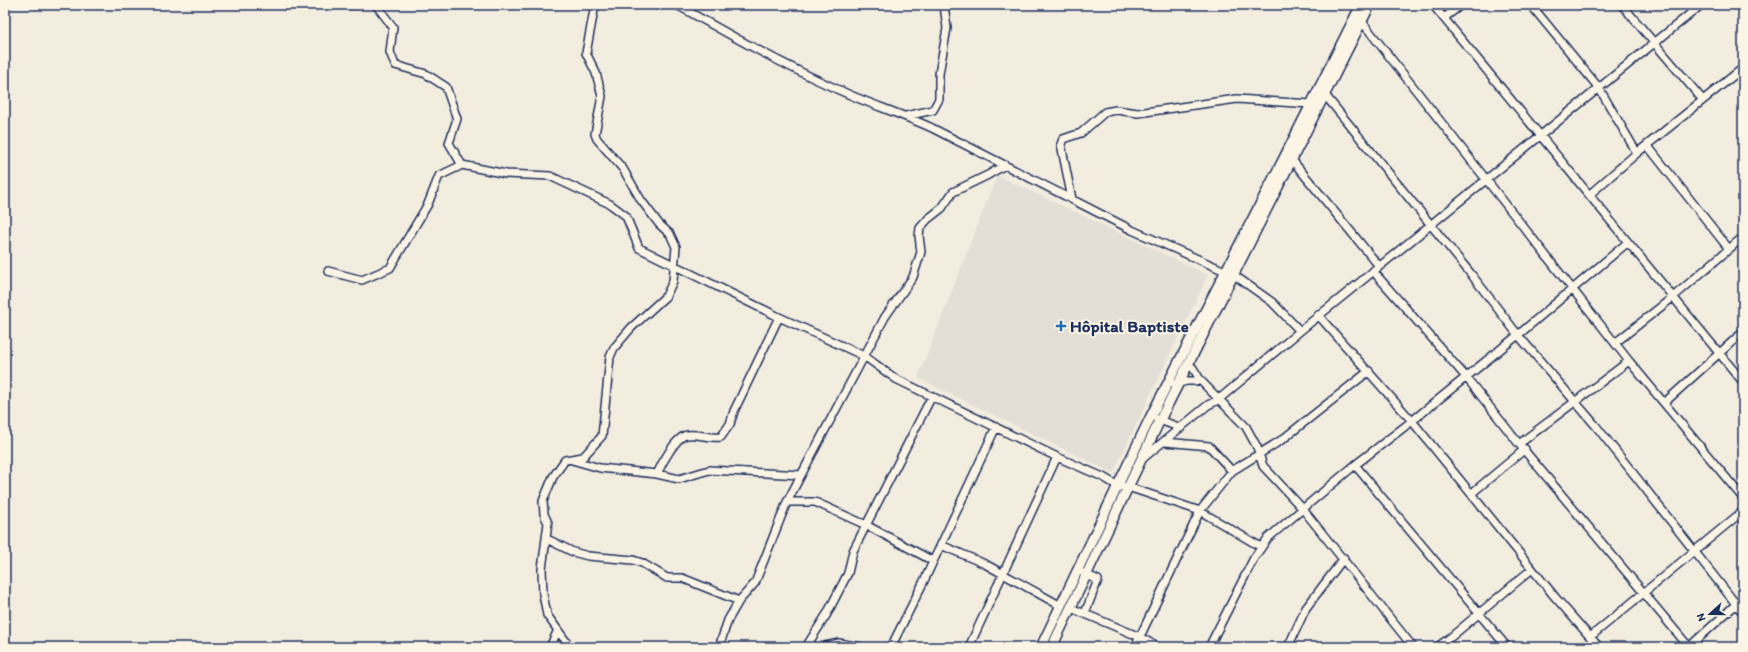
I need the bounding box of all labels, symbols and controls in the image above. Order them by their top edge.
place label: Hôpital Baptiste [1070,316,1189,337]
marker: Hôpital Baptiste [1055,320,1067,332]
north arrow [1690,594,1730,634]
text: N [1694,612,1709,623]

